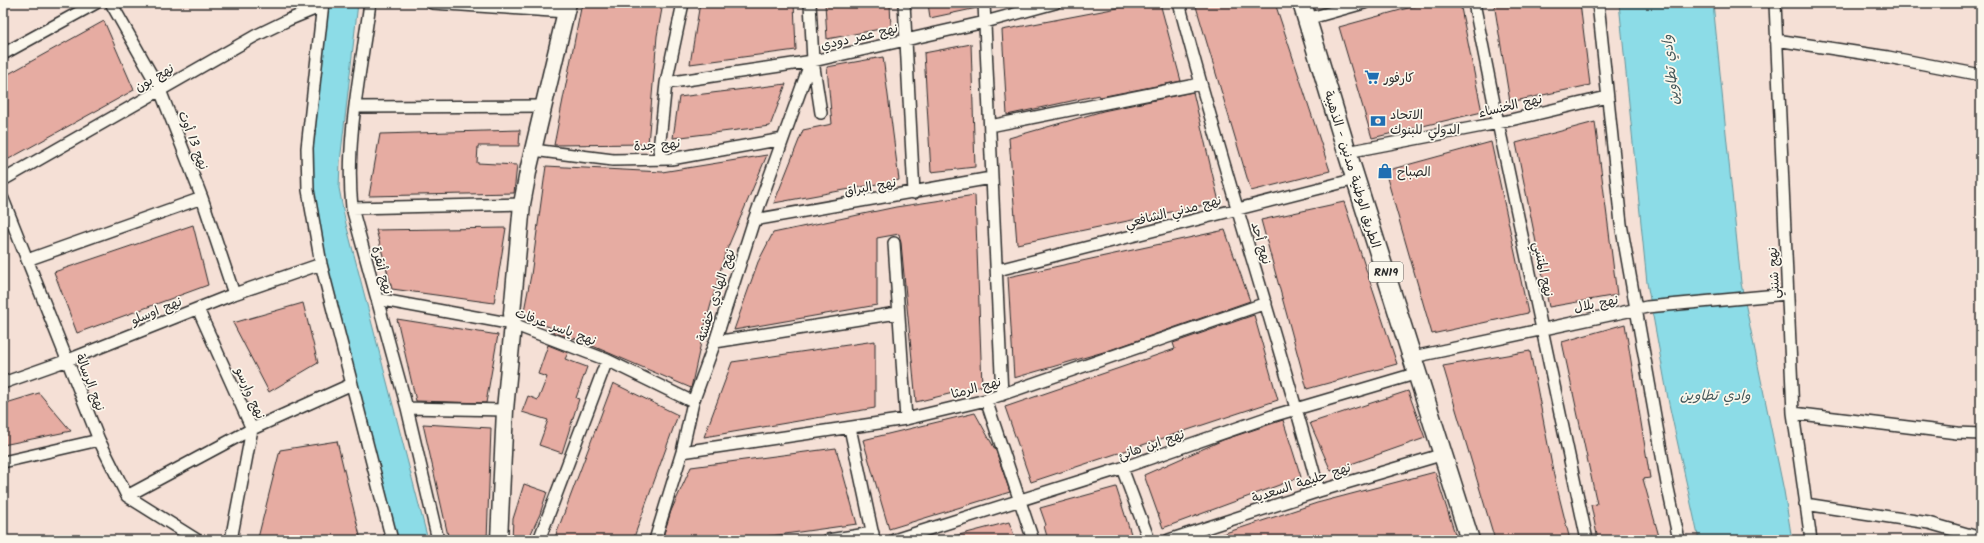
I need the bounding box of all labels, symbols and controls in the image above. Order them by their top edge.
street label: نهج عمر دودي [818,18,900,57]
water label: وادي تطاوين [1656,33,1686,106]
street label: نهج بون [131,59,178,98]
supermarket icon: كارفور [1363,68,1381,86]
place label: كارفور [1383,68,1414,89]
street label: الطريق الوطنية مدنين - الذهيبة [1318,88,1386,251]
street label: نهج الخنساء [1476,89,1544,124]
place label: الاتحاد الدولي للبنوك [1390,105,1460,141]
street label: نهج 13 أوت [172,108,213,173]
bank icon: الاتحاد الدولي للبنوك [1369,112,1387,130]
street label: نهج جدة [633,133,681,158]
shop icon: الصباح [1376,162,1394,180]
place label: الصباح [1397,162,1431,183]
street label: نهج البراق [843,173,898,202]
street label: نهج مدني الشافعي [1123,190,1224,235]
street label: نهج أحد [1245,220,1277,267]
street label: نهج المتنبي [1526,240,1559,299]
street label: نهج أنقرة [365,244,398,297]
street label: نهج الهادي خفشة [692,246,741,344]
street label: نهج شنني [1763,247,1786,299]
road number: RN19 [1369,262,1403,282]
street label: نهج بلال [1572,290,1620,319]
street label: نهج اوسلو [127,292,185,332]
street label: نهج ياسر عرفات [512,303,599,352]
street label: نهج الرسالة [69,351,110,414]
street label: نهج وارسو [228,363,270,423]
street label: نهج الرمثا [949,372,1004,405]
water label: وادي تطاوين [1680,385,1751,407]
street label: نهج ابن هانئ [1115,424,1188,467]
street label: نهج حليمة السعدية [1249,457,1354,509]

